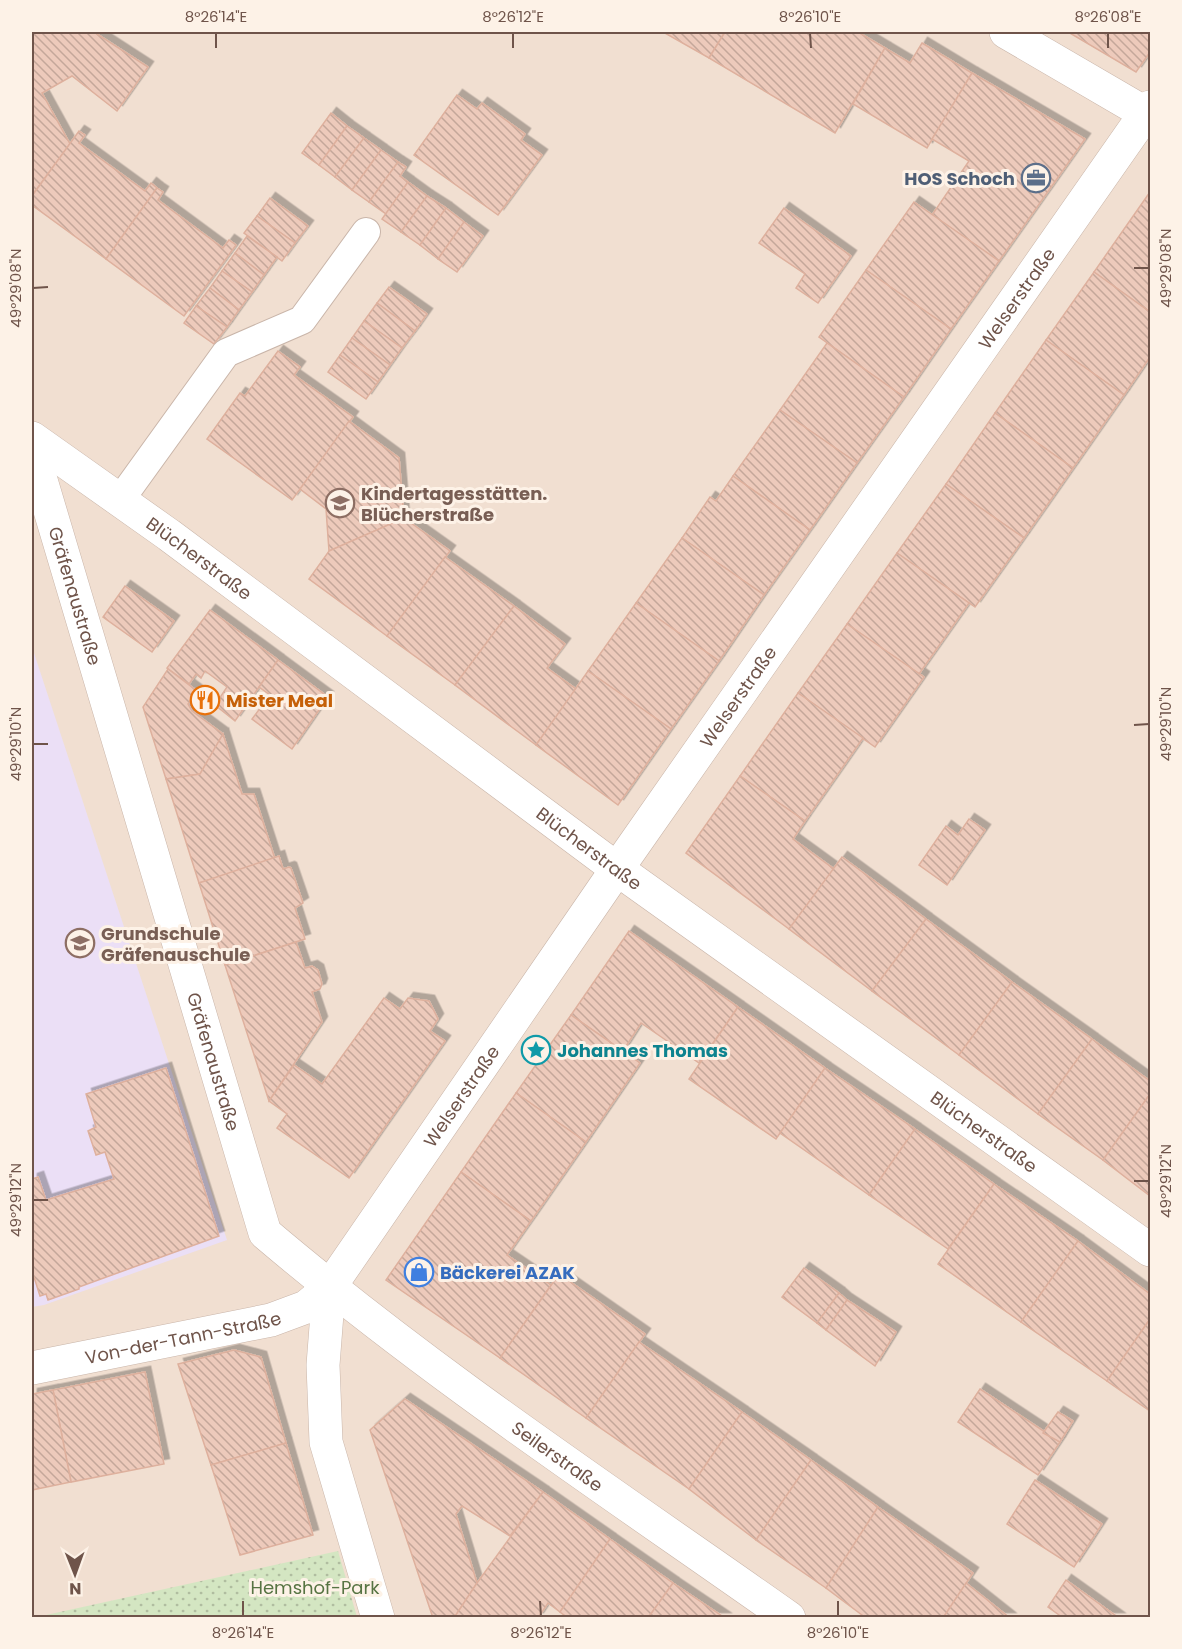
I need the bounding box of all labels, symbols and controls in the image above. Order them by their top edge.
text: 8°26'14"E [185,6,247,27]
text: 8°26'12"E [482,6,544,27]
text: 8°26'10"E [779,6,841,27]
text: 8°26'08"E [1074,6,1142,27]
office icon: HOS Schoch [1020,162,1052,194]
place label: HOS Schoch [904,166,1015,191]
text: 49°29'08"N [1155,228,1176,308]
street label: Welserstraße [972,242,1061,354]
text: 49°29'08"N [5,248,26,328]
place label: Kindertagesstätten. Blücherstraße [361,481,547,527]
school or university icon: Kindertagesstätten. Blücherstraße [324,487,356,519]
street label: Blücherstraße [142,511,257,605]
street label: Gräfenaustraße [43,523,108,668]
street label: Welserstraße [693,641,782,752]
restaurant icon: Mister Meal [189,684,221,716]
text: 49°29'10"N [1155,687,1176,761]
place label: Mister Meal [226,688,333,713]
text: 49°29'10"N [5,707,26,781]
street label: Blücherstraße [531,801,647,896]
place label: Grundschule Gräfenauschule [101,921,250,967]
school or university icon: Grundschule Gräfenauschule [64,927,96,959]
street label: Gräfenaustraße [182,989,246,1134]
place icon: Johannes Thomas [520,1034,552,1066]
place label: Johannes Thomas [557,1038,728,1063]
street label: Welserstraße [417,1040,505,1152]
street label: Blücherstraße [926,1085,1043,1178]
text: 49°29'12"N [1155,1144,1176,1218]
text: 49°29'12"N [5,1163,26,1237]
shop icon: Bäckerei AZAK [403,1256,435,1288]
place label: Bäckerei AZAK [440,1260,575,1285]
street label: Von-der-Tann-Straße [83,1305,285,1370]
street label: Seilerstraße [507,1415,608,1497]
north arrow [45,1544,105,1604]
park label: Hemshof-Park [250,1575,380,1600]
text: N [69,1577,81,1600]
text: 8°26'14"E [212,1622,274,1643]
text: 8°26'12"E [510,1622,572,1643]
text: 8°26'10"E [807,1622,869,1643]

